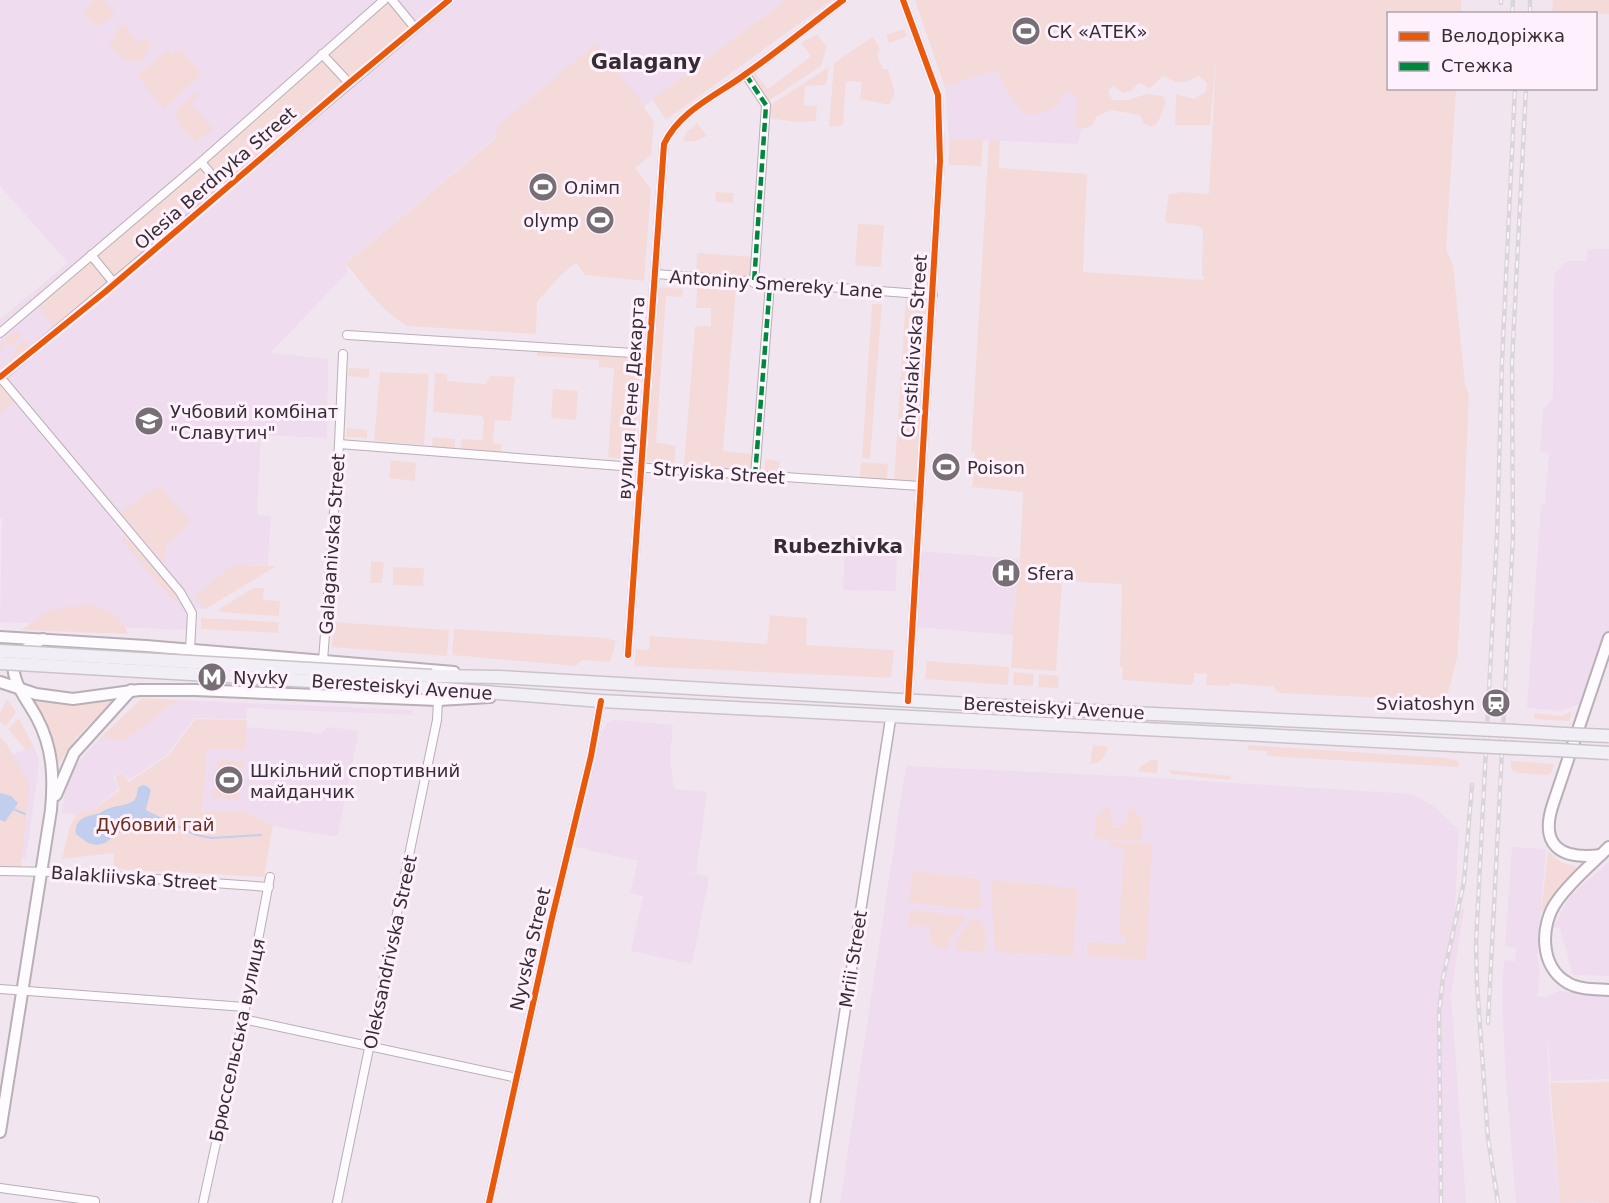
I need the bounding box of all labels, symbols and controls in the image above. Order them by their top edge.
legend [1387,12,1597,90]
sports icon: СК «АТЕК» [1010,15,1042,47]
place label: СК «АТЕК» [1047,21,1148,42]
text: Велодоріжка [1441,25,1565,46]
district label: Galagany [591,50,702,74]
text: Стежка [1441,55,1513,76]
street label: Olesia Berdnyka Street [130,102,300,254]
sports icon: Олімп [527,171,559,203]
place label: Олімп [564,177,620,198]
sports icon: olymp [584,204,616,236]
place label: olymp [523,210,579,231]
street label: Chystiakivska Street [897,253,931,439]
street label: Antoniny Smereky Lane [669,266,883,302]
street label: вулиця Рене Декарта [613,296,649,500]
place label: Учбовий комбінат "Славутич" [170,401,338,443]
school or university icon: Учбовий комбінат "Славутич" [133,405,165,437]
sports icon: Poison [930,451,962,483]
street label: Galaganivska Street [315,453,349,635]
place label: Poison [967,457,1025,478]
street label: Stryiska Street [652,458,786,488]
district label: Rubezhivka [773,534,903,558]
hospital icon: Sfera [990,557,1022,589]
place label: Sfera [1027,563,1074,584]
metro station icon: Nyvky [196,661,228,693]
place label: Nyvky [233,667,289,688]
street label: Beresteiskyi Avenue [311,670,493,704]
station icon: Sviatoshyn [1480,687,1512,719]
street label: Beresteiskyi Avenue [963,693,1145,723]
place label: Sviatoshyn [1376,693,1475,714]
place label: Шкільний спортивний майданчик [250,760,460,802]
sports icon: Шкільний спортивний майданчик [213,764,245,796]
park label: Дубовий гай [96,814,214,835]
street label: Oleksandrivska Street [359,853,421,1051]
street label: Balakliivska Street [50,862,218,894]
street label: Nyvska Street [506,885,554,1013]
street label: Mriii Street [835,909,871,1009]
street label: Брюссельська вулиця [205,936,269,1144]

